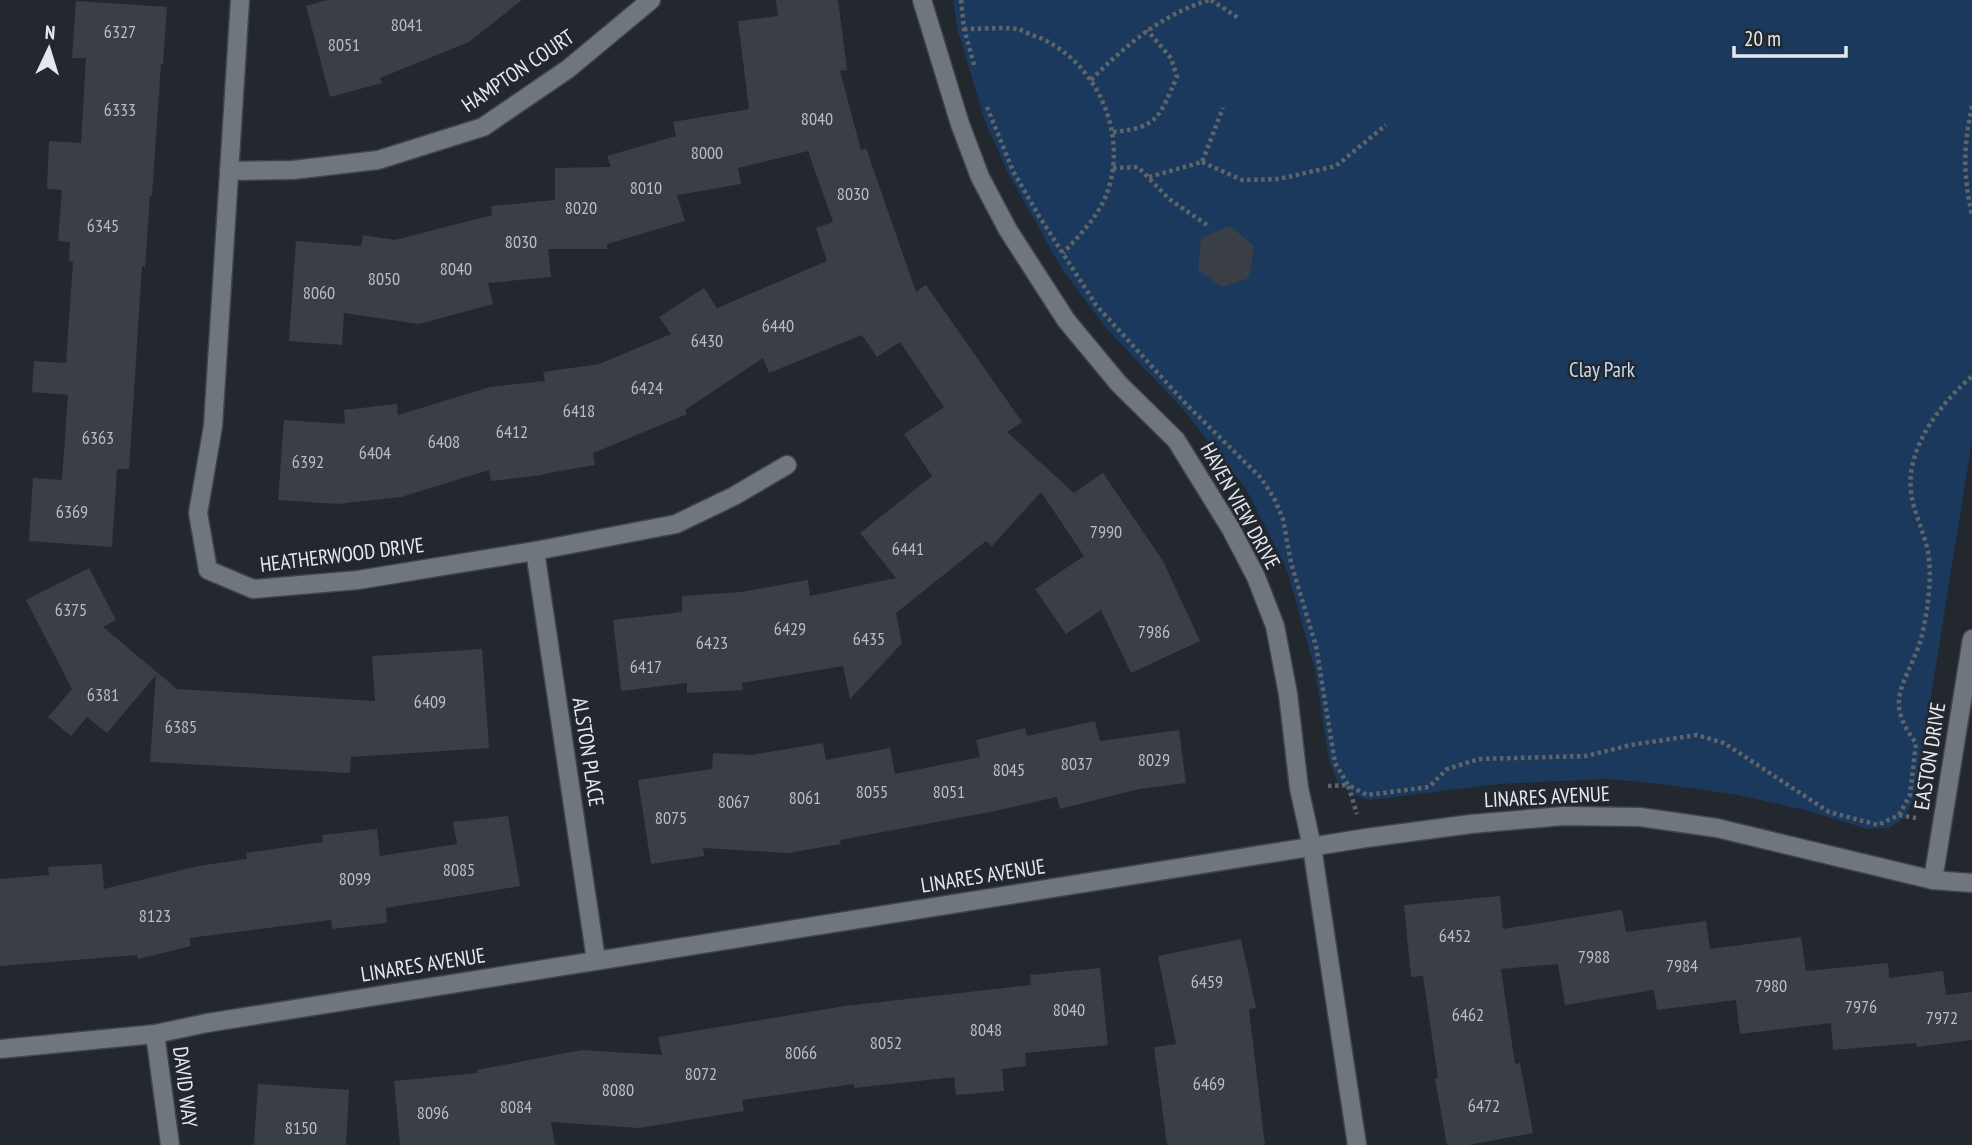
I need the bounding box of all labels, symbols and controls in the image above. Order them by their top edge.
house number: 8041 [391,13,423,36]
north arrow [14,14,84,84]
scale bar [1734,14,1846,58]
text: N [44,20,56,44]
house number: 6327 [104,20,136,43]
street label: HAMPTON COURT [456,23,580,118]
text: 20 m [1744,25,1781,52]
house number: 8051 [328,33,360,56]
house number: 6333 [104,98,136,121]
house number: 8040 [801,107,833,130]
house number: 8000 [691,141,723,164]
house number: 8010 [630,176,662,199]
house number: 8030 [837,182,869,205]
house number: 8020 [565,196,597,219]
house number: 6345 [87,214,119,237]
house number: 8030 [505,230,537,253]
house number: 8040 [440,257,472,280]
house number: 8050 [368,267,400,290]
house number: 8060 [303,281,335,304]
house number: 6440 [762,314,794,337]
house number: 6430 [691,329,723,352]
park label: Clay Park [1569,356,1635,383]
house number: 6424 [631,376,663,399]
house number: 6418 [563,399,595,422]
house number: 6412 [496,420,528,443]
house number: 6363 [82,426,114,449]
house number: 6408 [428,430,460,453]
street label: HAVEN VIEW DRIVE [1194,438,1286,574]
house number: 6404 [359,441,391,464]
house number: 6392 [292,450,324,473]
house number: 6369 [56,500,88,523]
house number: 7990 [1090,520,1122,543]
street label: HEATHERWOOD DRIVE [258,531,426,578]
house number: 6441 [892,537,924,560]
house number: 6375 [55,598,87,621]
house number: 6429 [774,617,806,640]
house number: 7986 [1138,620,1170,643]
house number: 6435 [853,627,885,650]
house number: 6423 [696,631,728,654]
house number: 6417 [630,655,662,678]
house number: 6381 [87,683,119,706]
house number: 6409 [414,690,446,713]
street label: ALSTON PLACE [567,696,610,808]
street label: EASTON DRIVE [1908,700,1951,812]
house number: 6385 [165,715,197,738]
house number: 8029 [1138,748,1170,771]
house number: 8037 [1061,752,1093,775]
house number: 8045 [993,758,1025,781]
house number: 8055 [856,780,888,803]
house number: 8051 [933,780,965,803]
street label: LINARES AVENUE [1483,780,1611,813]
house number: 8061 [789,786,821,809]
house number: 8067 [718,790,750,813]
house number: 8075 [655,806,687,829]
street label: LINARES AVENUE [919,852,1047,899]
house number: 8085 [443,858,475,881]
house number: 8099 [339,867,371,890]
house number: 8123 [139,904,171,927]
house number: 6452 [1439,924,1471,947]
street label: LINARES AVENUE [359,941,487,988]
house number: 7988 [1578,945,1610,968]
house number: 7984 [1666,954,1698,977]
house number: 6459 [1191,970,1223,993]
house number: 7980 [1755,974,1787,997]
house number: 7976 [1845,995,1877,1018]
house number: 8040 [1053,998,1085,1021]
house number: 6462 [1452,1003,1484,1026]
house number: 7972 [1926,1006,1958,1029]
house number: 8048 [970,1018,1002,1041]
house number: 8052 [870,1031,902,1054]
house number: 8066 [785,1041,817,1064]
street label: DAVID WAY [167,1045,204,1129]
house number: 8072 [685,1062,717,1085]
house number: 6469 [1193,1072,1225,1095]
house number: 8080 [602,1078,634,1101]
house number: 6472 [1468,1094,1500,1117]
house number: 8084 [500,1095,532,1118]
house number: 8096 [417,1101,449,1124]
house number: 8150 [285,1116,317,1139]

